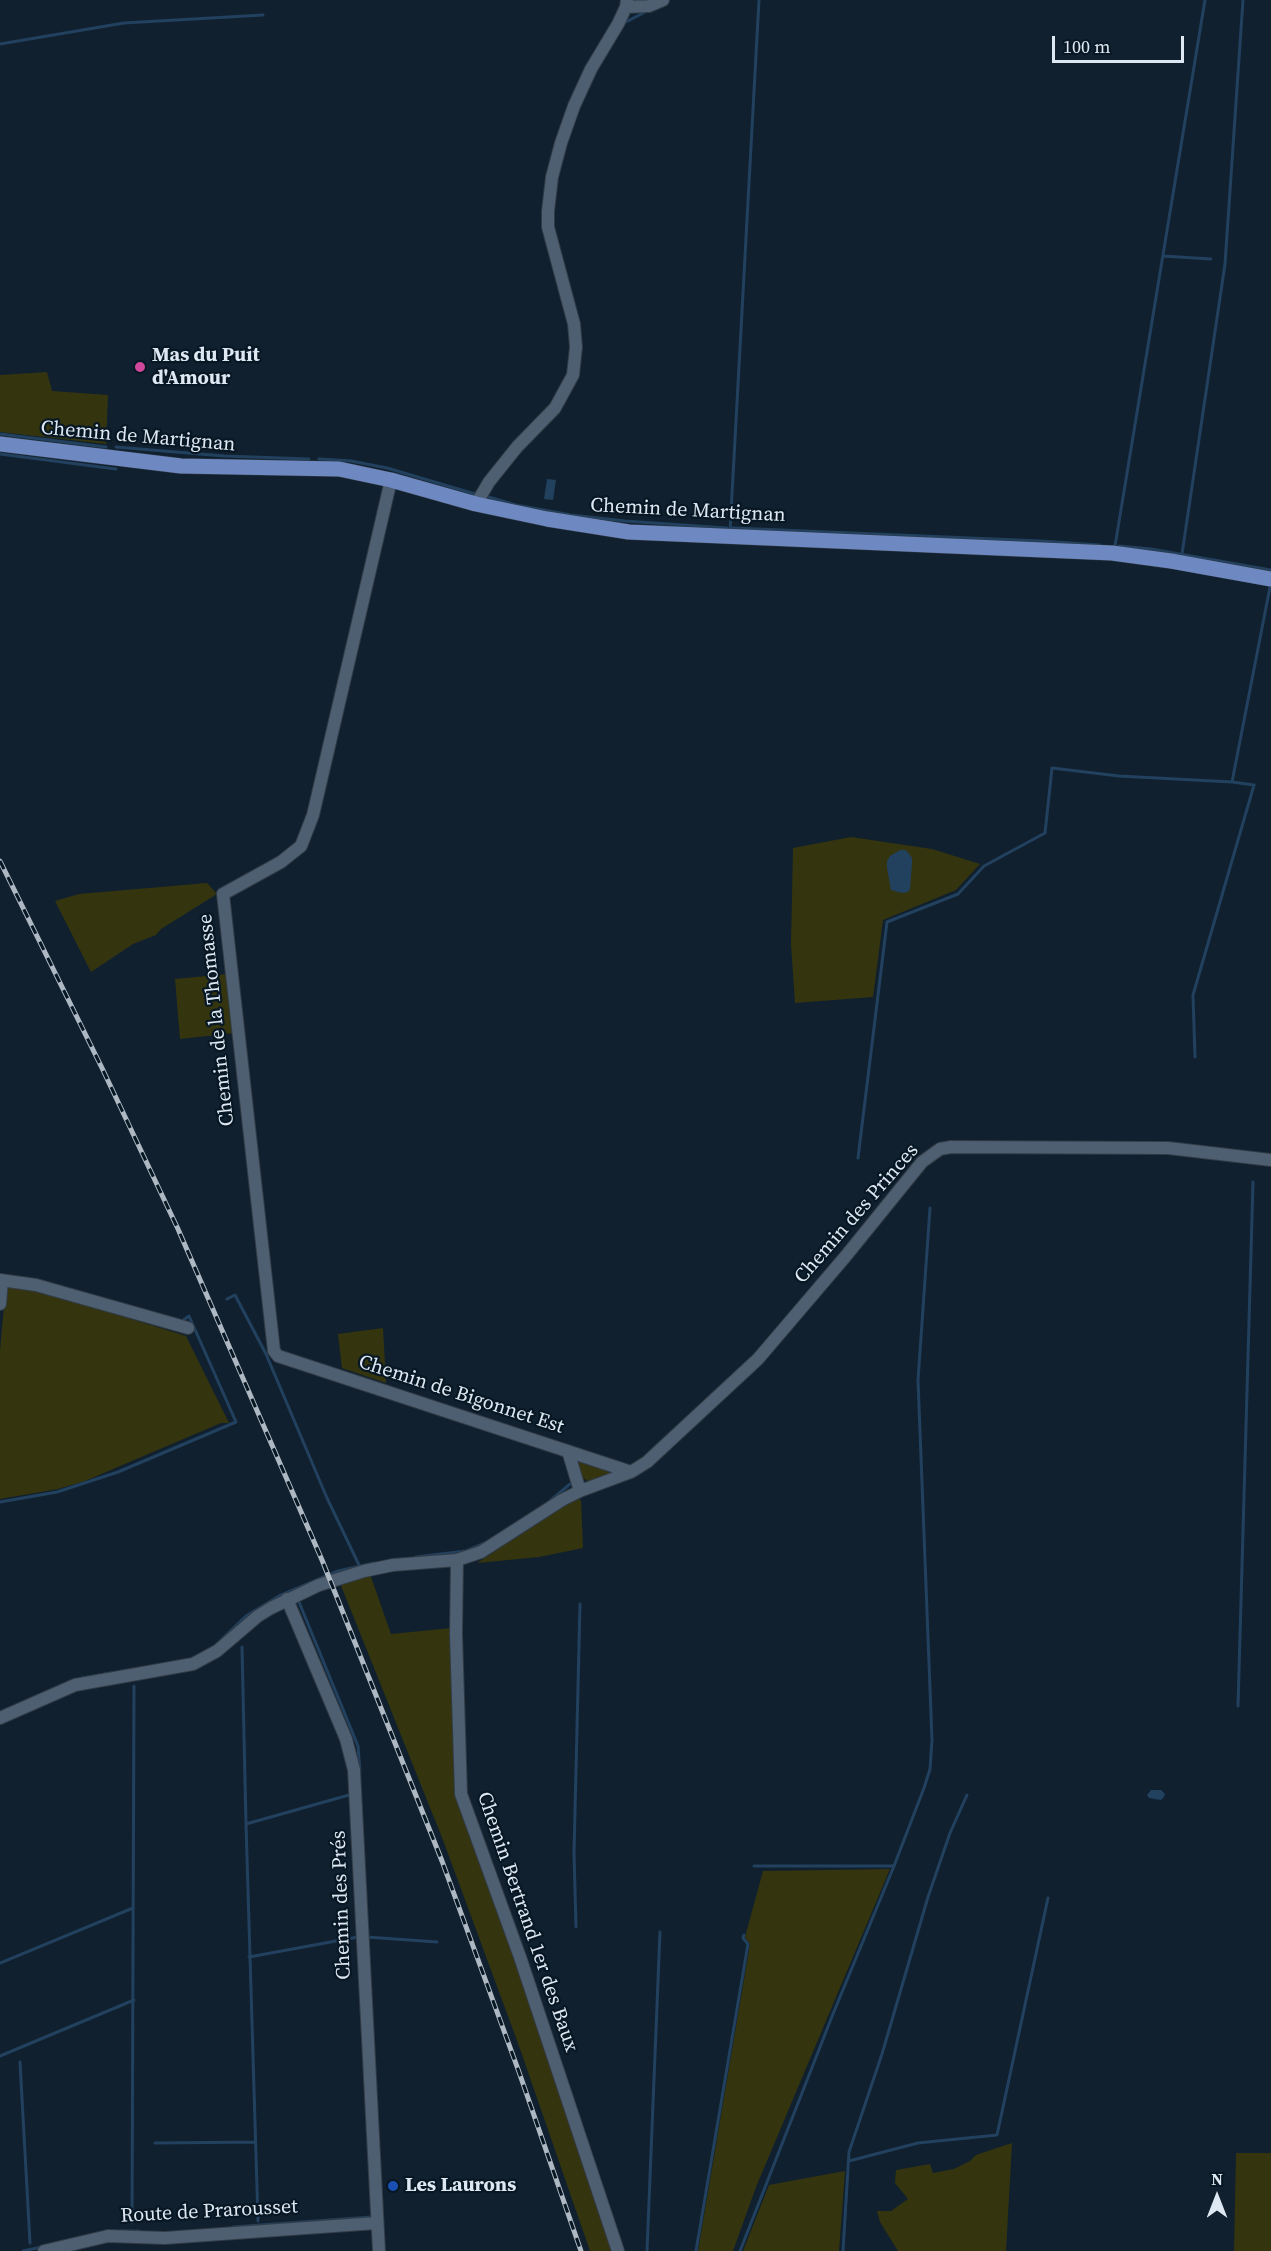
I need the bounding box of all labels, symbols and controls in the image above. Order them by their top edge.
scale bar [1055,24,1187,62]
text: 100 m [1063,34,1110,59]
place label: Mas du Puit d'Amour [152,344,260,391]
marker: Mas du Puit d'Amour [133,360,147,374]
street label: Chemin de Martignan [40,417,236,457]
street label: Chemin de Martignan [590,494,786,528]
street label: Chemin de la Thomasse [194,913,240,1127]
street label: Chemin des Princes [790,1139,924,1289]
street label: Chemin de Bigonnet Est [355,1350,567,1440]
street label: Chemin Bertrand 1er des Baux [471,1789,583,2055]
street label: Chemin des Prés [327,1830,357,1980]
north arrow [1187,2167,1247,2227]
text: N [1211,2168,1223,2190]
place label: Les Laurons [405,2174,516,2198]
marker: Les Laurons [386,2179,400,2193]
street label: Route de Prarousset [120,2195,298,2229]

